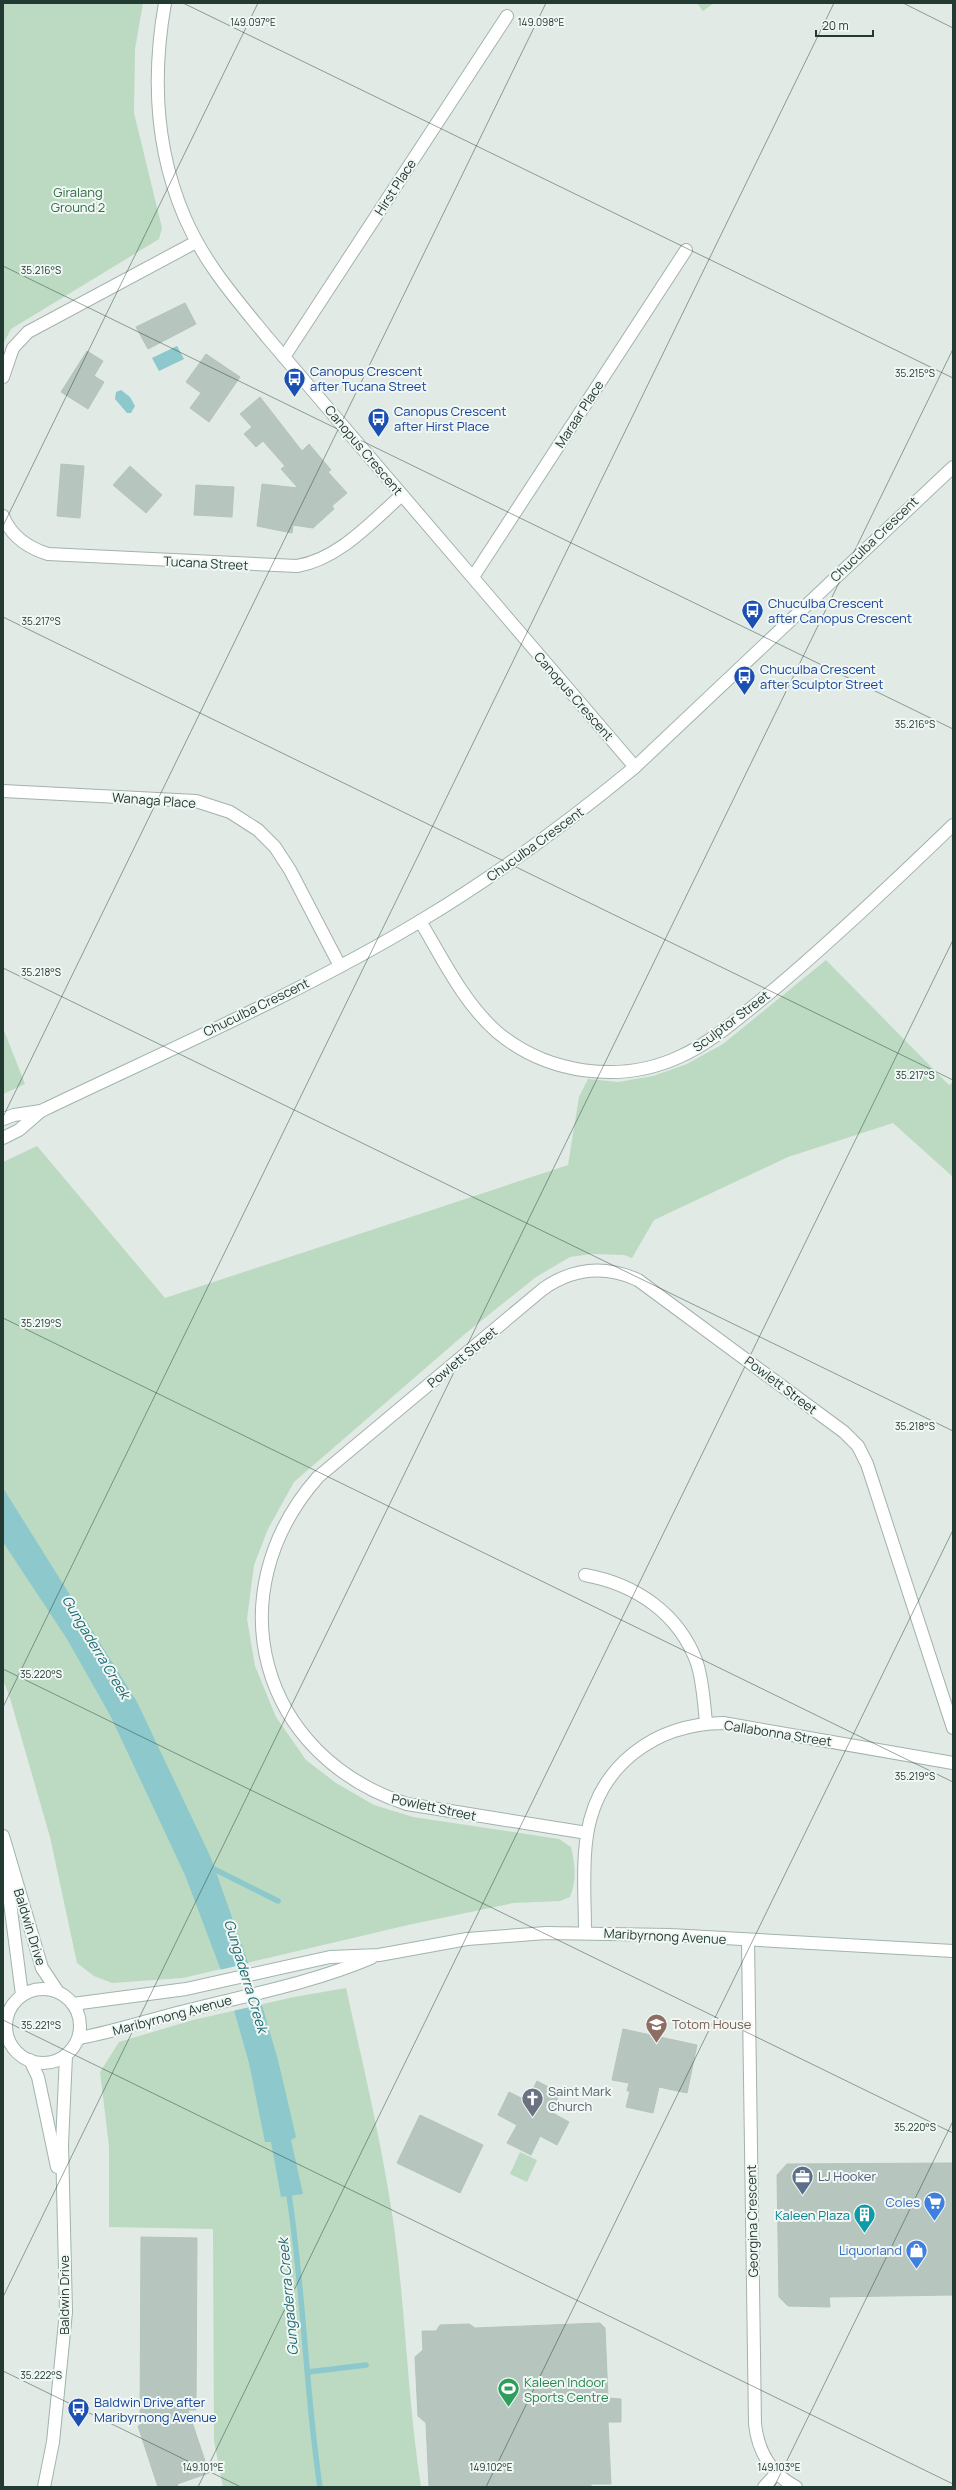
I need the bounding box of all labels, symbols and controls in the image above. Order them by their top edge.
scale bar [816,12,873,38]
text: 149.097°E [230,15,276,29]
text: 149.098°E [518,15,565,29]
text: 20 m [822,17,849,34]
street label: Hirst Place [370,155,420,219]
park label: Giralang Ground 2 [51,183,105,216]
text: 35.216°S [21,263,61,277]
place label: Canopus Crescent after Tucana Street [310,362,427,395]
bus stop icon: Canopus Crescent after Tucana Street [281,365,307,398]
text: 35.215°S [895,366,935,380]
street label: Maraar Place [550,376,608,451]
street label: Canopus Crescent [321,401,407,499]
place label: Canopus Crescent after Hirst Place [394,402,506,435]
bus stop icon: Canopus Crescent after Hirst Place [366,405,392,438]
street label: Chuculba Crescent [826,492,922,586]
street label: Tucana Street [163,552,249,574]
place label: Chuculba Crescent after Canopus Crescent [768,594,912,627]
bus stop icon: Chuculba Crescent after Canopus Crescent [739,597,765,630]
text: 35.217°S [21,614,61,628]
street label: Canopus Crescent [530,648,618,744]
place label: Chuculba Crescent after Sculptor Street [760,660,883,693]
bus stop icon: Chuculba Crescent after Sculptor Street [731,663,757,696]
text: 35.216°S [895,717,935,731]
street label: Wanaga Place [111,788,197,812]
street label: Chuculba Crescent [483,803,587,885]
text: 35.218°S [21,965,61,979]
street label: Chuculba Crescent [200,974,312,1040]
street label: Sculptor Street [689,986,773,1056]
text: 35.217°S [895,1068,935,1082]
text: 35.219°S [21,1316,61,1330]
street label: Powlett Street [423,1322,501,1392]
street label: Powlett Street [741,1352,821,1418]
text: 35.218°S [895,1419,935,1433]
water label: Gungaderra Creek [58,1591,136,1704]
text: 35.220°S [20,1667,62,1681]
street label: Callabonna Street [723,1716,833,1750]
text: 35.219°S [895,1769,935,1783]
street label: Powlett Street [390,1789,478,1825]
street label: Baldwin Drive [10,1886,50,1968]
water label: Gungaderra Creek [220,1917,273,2037]
street label: Maribyrnong Avenue [603,1924,727,1948]
street label: Maribyrnong Avenue [110,1990,234,2040]
school or university icon: Totom House [644,2011,670,2044]
place label: Totom House [672,2015,752,2033]
text: 35.221°S [21,2018,61,2032]
place label: Saint Mark Church [548,2082,612,2115]
church icon: Saint Mark Church [520,2085,546,2118]
text: 35.220°S [894,2120,936,2134]
office icon: LJ Hooker [789,2163,815,2196]
street label: Georgina Crescent [742,2164,762,2278]
place label: LJ Hooker [818,2167,876,2185]
supermarket icon: Coles [922,2189,948,2222]
place label: Coles [886,2193,920,2211]
building icon: Kaleen Plaza [852,2202,878,2235]
place label: Kaleen Plaza [775,2206,850,2224]
water label: Gungaderra Creek [273,2236,302,2356]
shop icon: Liquorland [904,2237,930,2270]
place label: Liquorland [839,2241,902,2259]
street label: Baldwin Drive [55,2255,73,2335]
text: 35.222°S [20,2368,62,2382]
place label: Kaleen Indoor Sports Centre [524,2373,609,2406]
sports icon: Kaleen Indoor Sports Centre [495,2376,521,2409]
place label: Baldwin Drive after Maribyrnong Avenue [94,2393,217,2426]
bus stop icon: Baldwin Drive after Maribyrnong Avenue [66,2396,92,2429]
text: 149.101°E [182,2460,224,2474]
text: 149.102°E [470,2460,513,2474]
text: 149.103°E [758,2460,801,2474]

